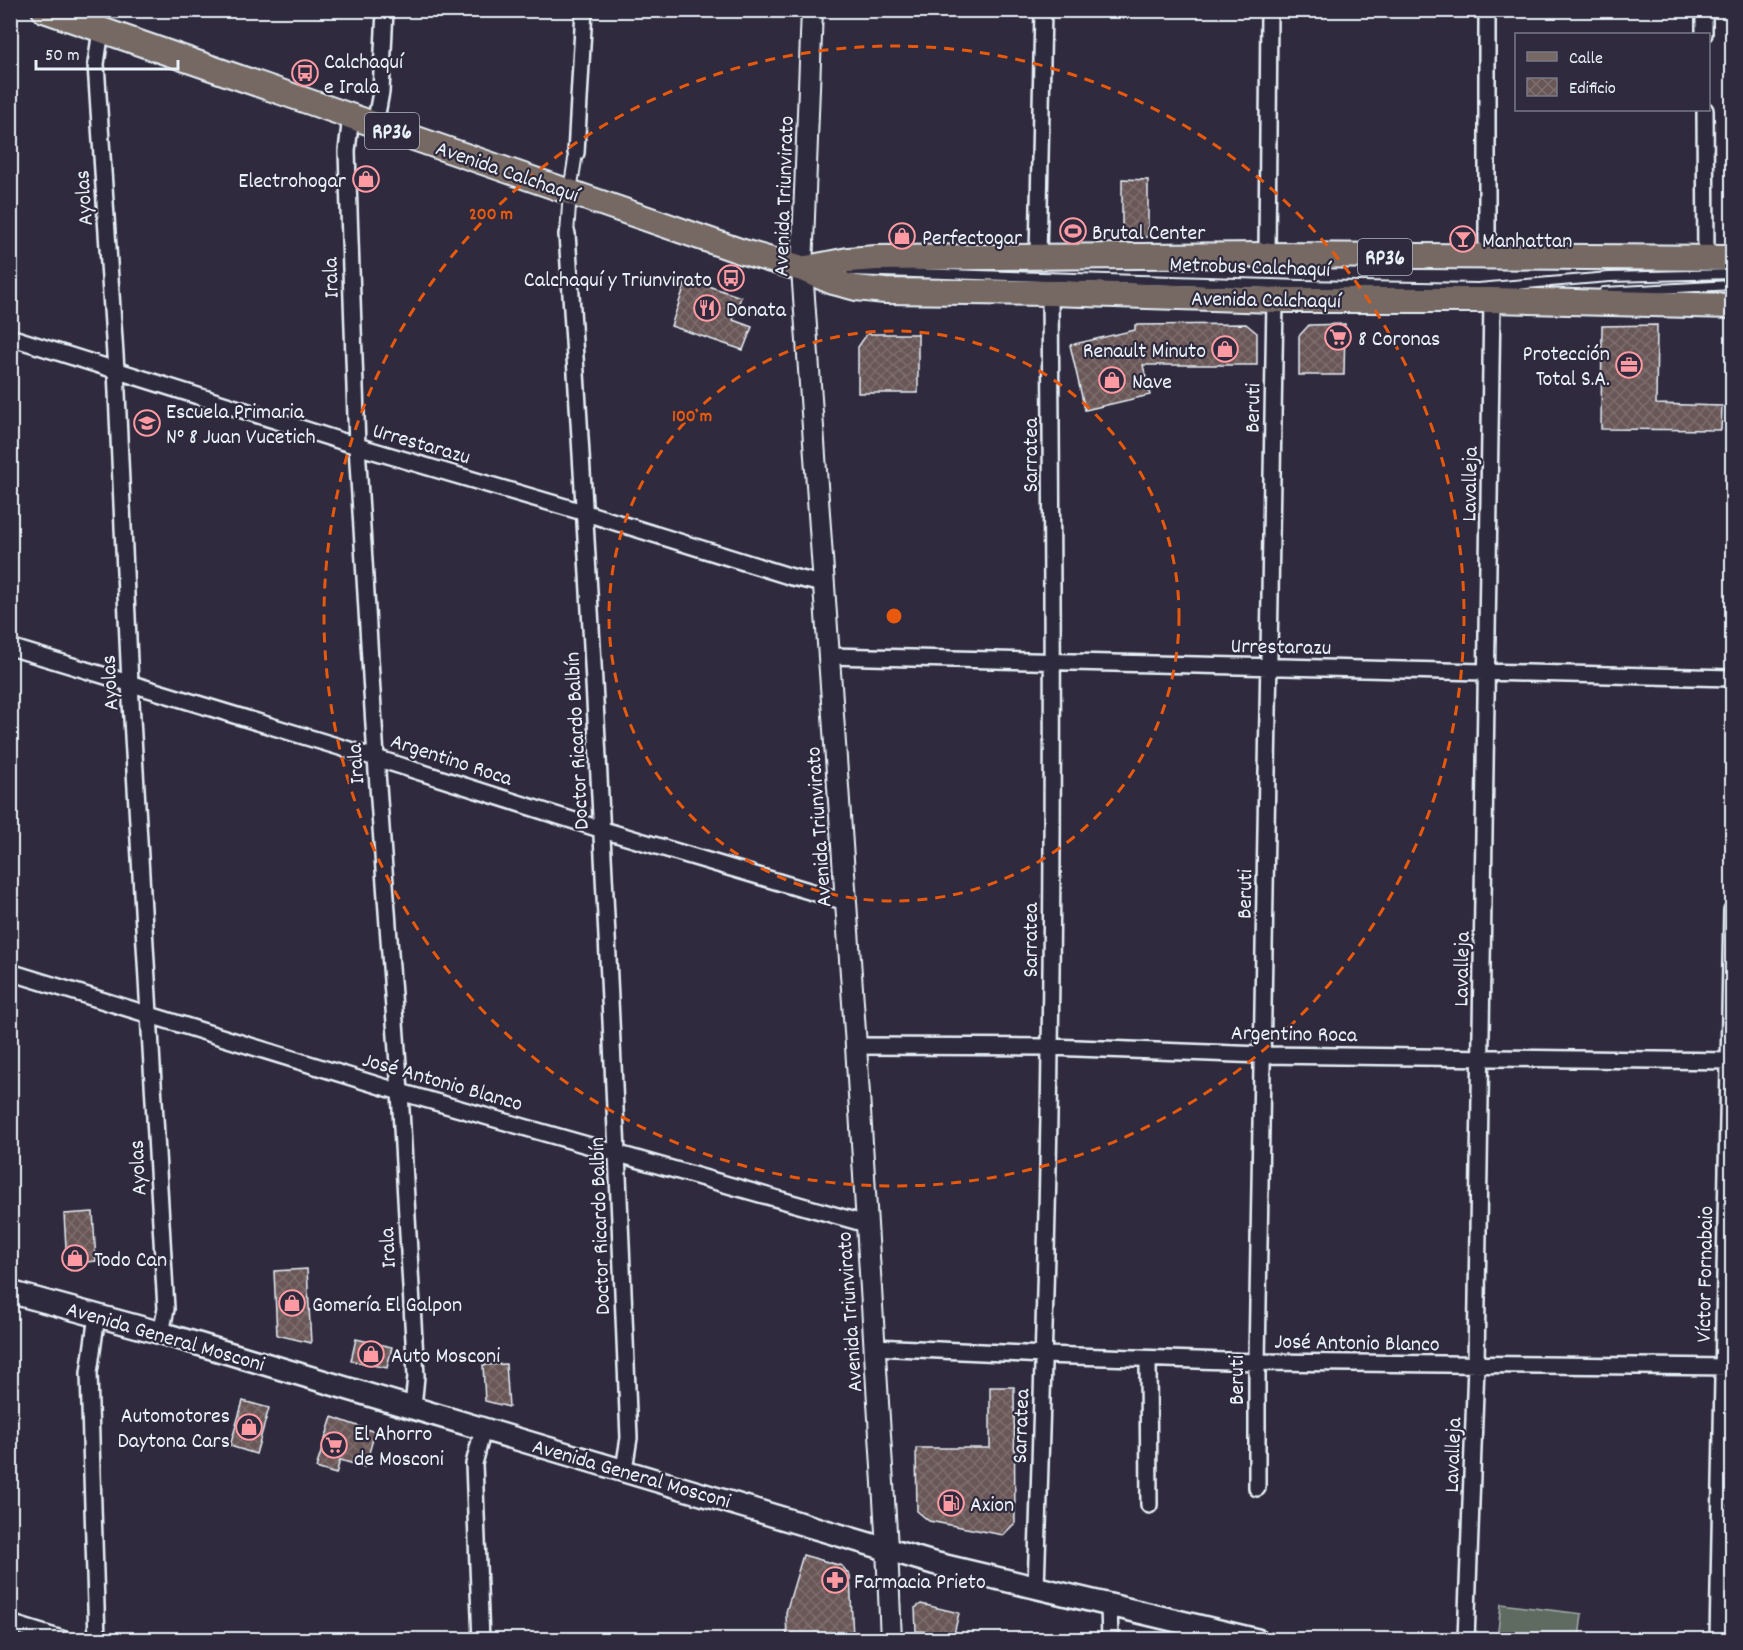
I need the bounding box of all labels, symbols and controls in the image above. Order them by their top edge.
scale bar [36,33,178,71]
legend [1515,33,1710,111]
text: 50 m [45,44,80,69]
text: Calle [1569,47,1603,72]
place label: Calchaquí e Irala [324,48,405,104]
bus stop icon: Calchaquí e Irala [290,58,320,88]
text: Edificio [1569,77,1616,102]
road number: RP36 [365,113,419,149]
street label: Avenida Triunvirato [767,115,804,277]
street label: Avenida Calchaquí [431,134,585,213]
shop icon: Electrohogar [351,164,381,194]
place label: Electrohogar [238,167,347,198]
street label: Ayolas [68,169,103,227]
text: 200 m [469,203,513,228]
sports icon: Brutal Center [1058,216,1088,246]
place label: Brutal Center [1092,219,1206,250]
shop icon: Perfectogar [887,221,917,251]
place label: Perfectogar [922,224,1023,255]
bar icon: Manhattan [1448,224,1478,254]
place label: Manhattan [1482,227,1573,258]
road number: RP36 [1358,239,1412,275]
street label: Metrobus Calchaquí [1169,250,1333,287]
street label: Irala [316,256,349,299]
bus stop icon: Calchaquí y Triunvirato [716,263,746,293]
place label: Calchaquí y Triunvirato [524,266,712,297]
street label: Avenida Calchaquí [1191,285,1343,318]
restaurant icon: Donata [692,293,722,323]
place label: Donata [726,296,787,327]
supermarket icon: 8 Coronas [1323,322,1353,352]
place label: 8 Coronas [1358,325,1440,356]
shop icon: Renault Minuto [1210,334,1240,364]
place label: Renault Minuto [1083,337,1206,368]
place label: Protección Total S.A. [1523,340,1610,396]
office icon: Protección Total S.A. [1614,350,1644,380]
shop icon: Nave [1097,365,1127,395]
place label: Nave [1132,368,1172,399]
street label: Beruti [1239,383,1270,433]
place label: Escuela Primaria N° 8 Juan Vucetich [166,398,316,454]
text: 100 m [672,405,712,430]
school or university icon: Escuela Primaria N° 8 Juan Vucetich [132,408,162,438]
street label: Urrestarazu [368,417,474,474]
street label: Sarratea [1017,417,1048,492]
street label: Lavalleja [1455,446,1488,522]
centre of rings [884,606,904,626]
street label: Urrestarazu [1230,632,1332,665]
street label: Doctor Ricardo Balbín [558,651,599,831]
street label: Ayolas [95,654,128,711]
street label: Argentino Roca [386,727,516,796]
street label: Irala [341,742,374,785]
street label: Avenida Triunvirato [799,745,842,908]
street label: Beruti [1231,869,1262,919]
street label: Sarratea [1017,902,1048,977]
street label: Lavalleja [1447,931,1480,1007]
street label: Argentino Roca [1230,1019,1358,1052]
street label: José Antonio Blanco [358,1046,526,1121]
street label: Doctor Ricardo Balbín [583,1136,620,1315]
street label: Ayolas [123,1139,156,1196]
street label: Víctor Fornabaio [1690,1206,1723,1343]
street label: Irala [373,1226,406,1269]
street label: Avenida Triunvirato [830,1230,873,1393]
shop icon: Todo Can [60,1243,90,1273]
place label: Todo Can [94,1246,167,1277]
shop icon: Gomería El Galpon [277,1288,307,1318]
place label: Gomería El Galpon [312,1291,462,1322]
street label: Avenida General Mosconi [62,1295,268,1382]
street label: José Antonio Blanco [1274,1328,1440,1361]
shop icon: Auto Mosconi [356,1339,386,1369]
place label: Auto Mosconi [391,1342,500,1373]
street label: Beruti [1223,1355,1254,1405]
street label: Sarratea [1006,1388,1039,1464]
place label: Automotores Daytona Cars [117,1402,230,1458]
shop icon: Automotores Daytona Cars [234,1412,264,1442]
street label: Lavalleja [1438,1416,1471,1493]
place label: El Ahorro de Mosconi [354,1420,444,1476]
supermarket icon: El Ahorro de Mosconi [319,1430,349,1460]
street label: Avenida General Mosconi [528,1432,734,1519]
fuel station icon: Axion [936,1488,966,1518]
place label: Axion [970,1491,1014,1522]
pharmacy icon: Farmacia Prieto [820,1565,850,1595]
place label: Farmacia Prieto [854,1568,986,1599]

